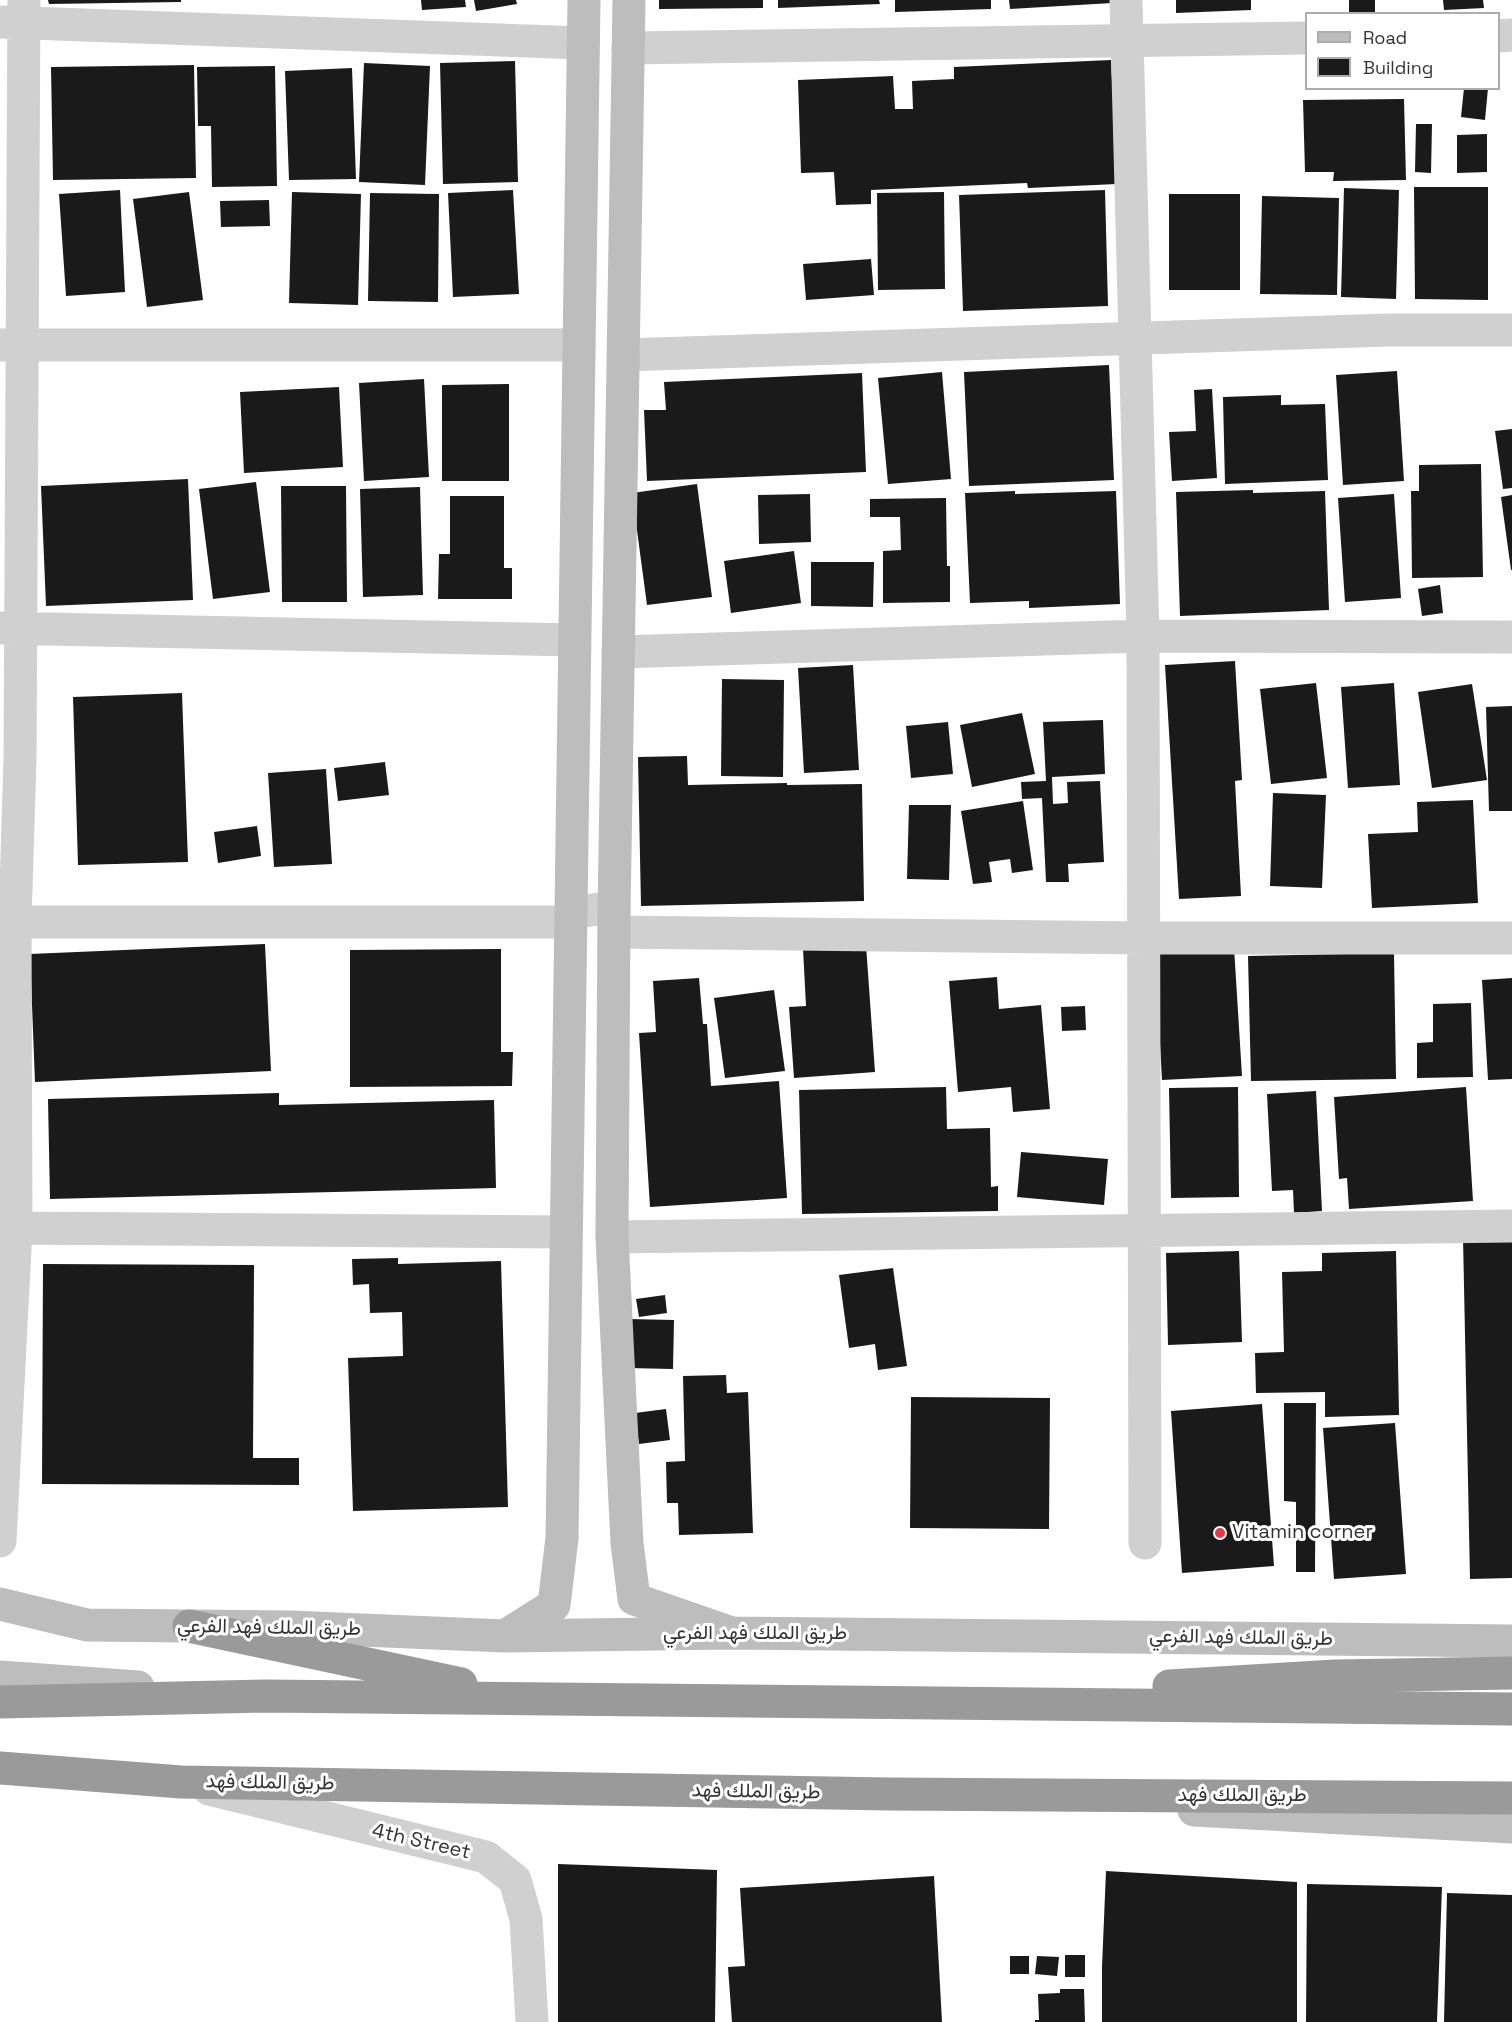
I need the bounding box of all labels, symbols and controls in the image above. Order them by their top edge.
legend [1305,12,1500,90]
text: Road [1363,26,1407,49]
text: Building [1363,56,1433,79]
place label: Vitamin corner [1232,1521,1373,1545]
marker: Vitamin corner [1213,1526,1227,1540]
street label: طريق الملك فهد الفرعي [177,1614,361,1642]
street label: طريق الملك فهد الفرعي [663,1622,847,1646]
street label: طريق الملك فهد الفرعي [1149,1624,1333,1652]
street label: طريق الملك فهد [205,1770,335,1796]
street label: طريق الملك فهد [691,1779,821,1805]
street label: طريق الملك فهد [1178,1784,1306,1808]
street label: 4th Street [369,1819,473,1865]

